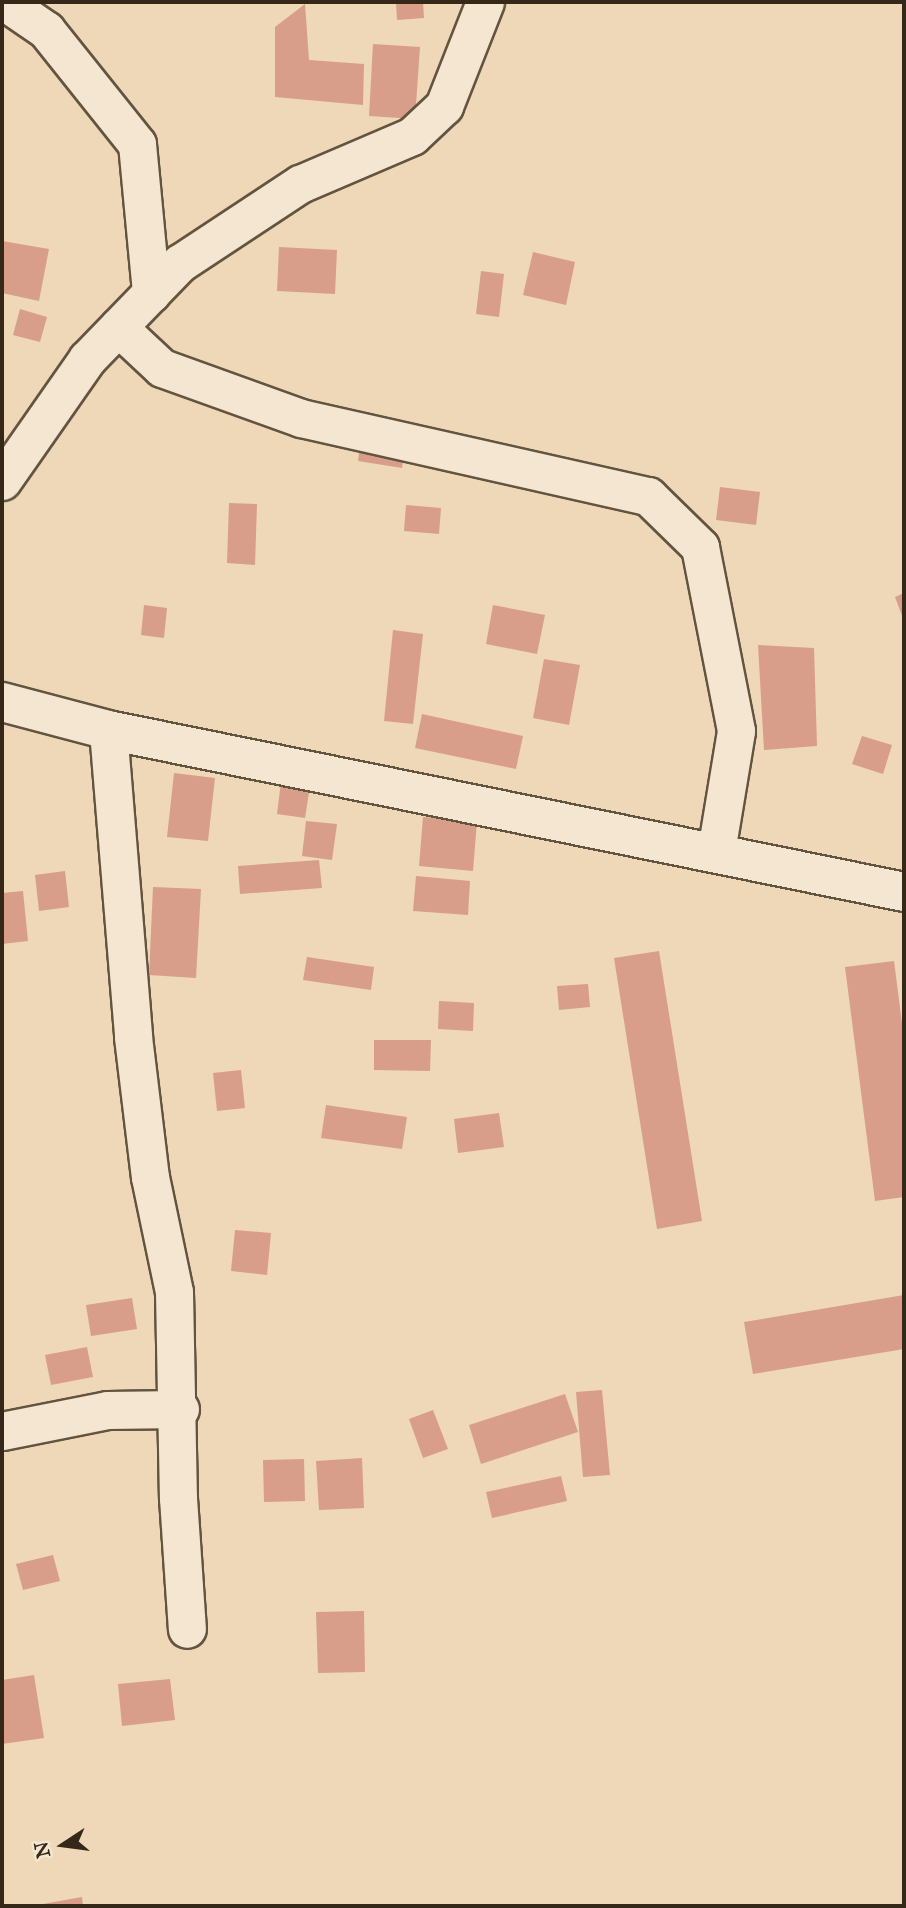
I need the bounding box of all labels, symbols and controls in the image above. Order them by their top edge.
north arrow [28,1810,98,1880]
text: N [29,1839,55,1860]

